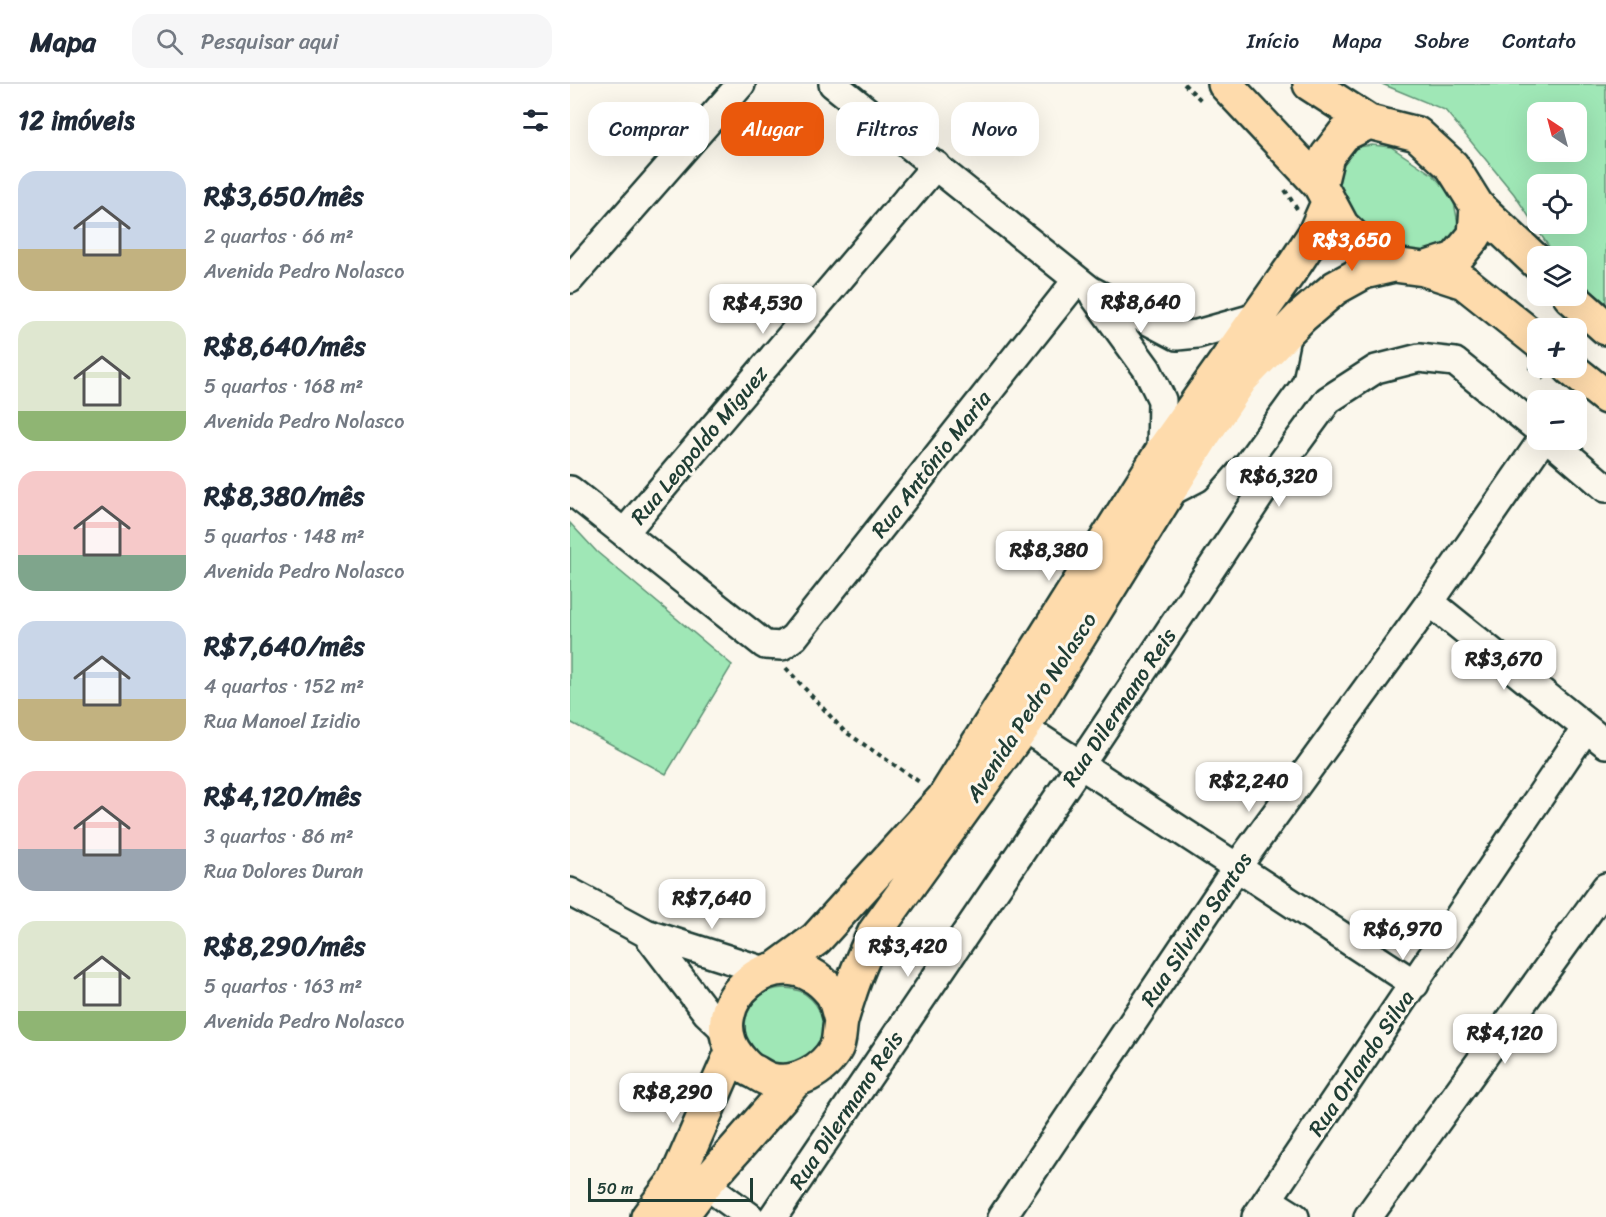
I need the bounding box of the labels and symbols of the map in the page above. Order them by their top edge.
north arrow [1527,102,1587,162]
pin: R$3,650 [1297,221,1407,272]
pin: R$8,640 [1086,283,1196,334]
pin: R$4,530 [708,284,818,335]
street label: Rua Leopoldo Miguez [620,356,778,534]
street label: Rua Antônio Maria [861,381,1002,547]
pin: R$6,320 [1224,457,1334,508]
pin: R$8,380 [994,531,1104,582]
street label: Avenida Pedro Nolasco [954,604,1107,811]
street label: Rua Dilermano Reis [1051,619,1187,795]
pin: R$3,670 [1449,640,1559,691]
pin: R$2,240 [1194,762,1304,813]
street label: Rua Silvino Santos [1130,844,1262,1014]
pin: R$7,640 [657,879,767,930]
pin: R$6,970 [1348,910,1458,961]
pin: R$3,420 [853,927,963,978]
street label: Rua Orlando Silva [1297,981,1425,1145]
pin: R$4,120 [1450,1014,1560,1065]
street label: Rua Dilermano Reis [778,1022,914,1198]
pin: R$8,290 [618,1073,728,1124]
scale bar [588,1175,753,1202]

